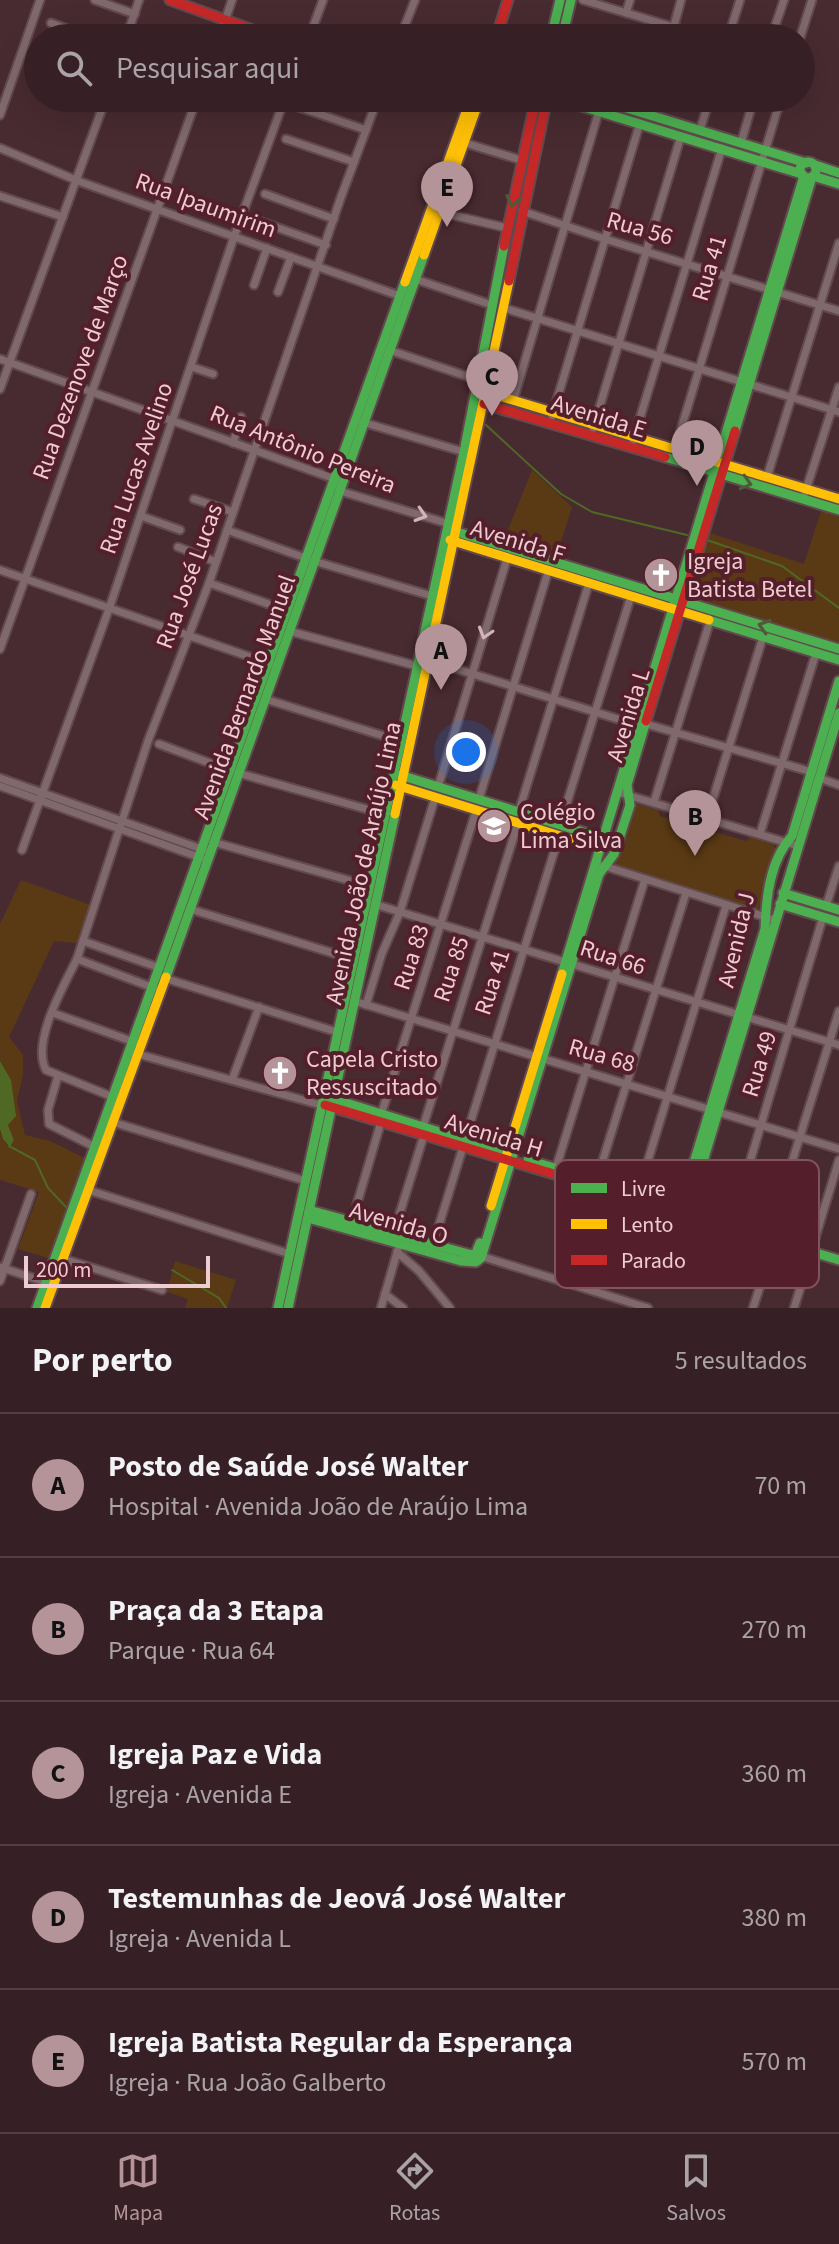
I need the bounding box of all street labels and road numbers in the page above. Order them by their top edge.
street label: Rua Ipaumirim [130,164,281,247]
street label: Rua 56 [603,202,677,255]
street label: Rua 41 [683,231,736,306]
street label: Rua Dezenove de Março [23,250,137,485]
street label: Rua Lucas Avelino [91,377,182,559]
street label: Avenida E [547,385,651,448]
street label: Rua Antônio Pereira [204,396,401,503]
street label: Rua José Lucas [147,499,232,654]
street label: Avenida F [466,511,569,572]
street label: Avenida Bernardo Manuel [184,570,305,824]
street label: Avenida L [598,663,659,767]
street label: Avenida João de Araújo Lima [316,718,411,1008]
street label: Avenida J [709,889,764,991]
street label: Rua 83 [384,920,439,995]
street label: Rua 66 [575,930,650,985]
street label: Rua 85 [424,932,479,1007]
street label: Rua 41 [465,945,520,1020]
street label: Rua 49 [733,1027,786,1102]
street label: Rua 68 [565,1029,639,1082]
street label: Avenida H [441,1104,547,1167]
street label: Avenida O [345,1193,452,1254]

